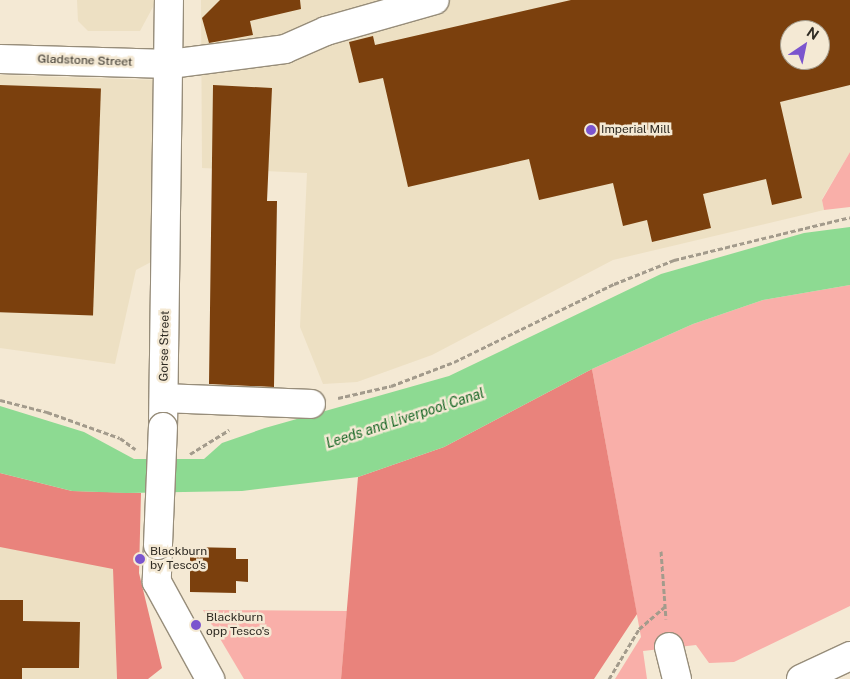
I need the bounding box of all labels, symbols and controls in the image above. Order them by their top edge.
north arrow [780,20,830,70]
text: N [804,24,822,43]
street label: Gladstone Street [37,52,133,70]
place label: Imperial Mill [601,123,670,137]
marker: Imperial Mill [585,124,597,136]
street label: Gorse Street [157,310,173,382]
water label: Leeds and Liverpool Canal [324,384,486,452]
place label: Blackburn by Tesco's [150,545,207,573]
marker: Blackburn by Tesco's [134,553,146,565]
place label: Blackburn opp Tesco's [206,611,270,639]
marker: Blackburn opp Tesco's [190,619,202,631]

